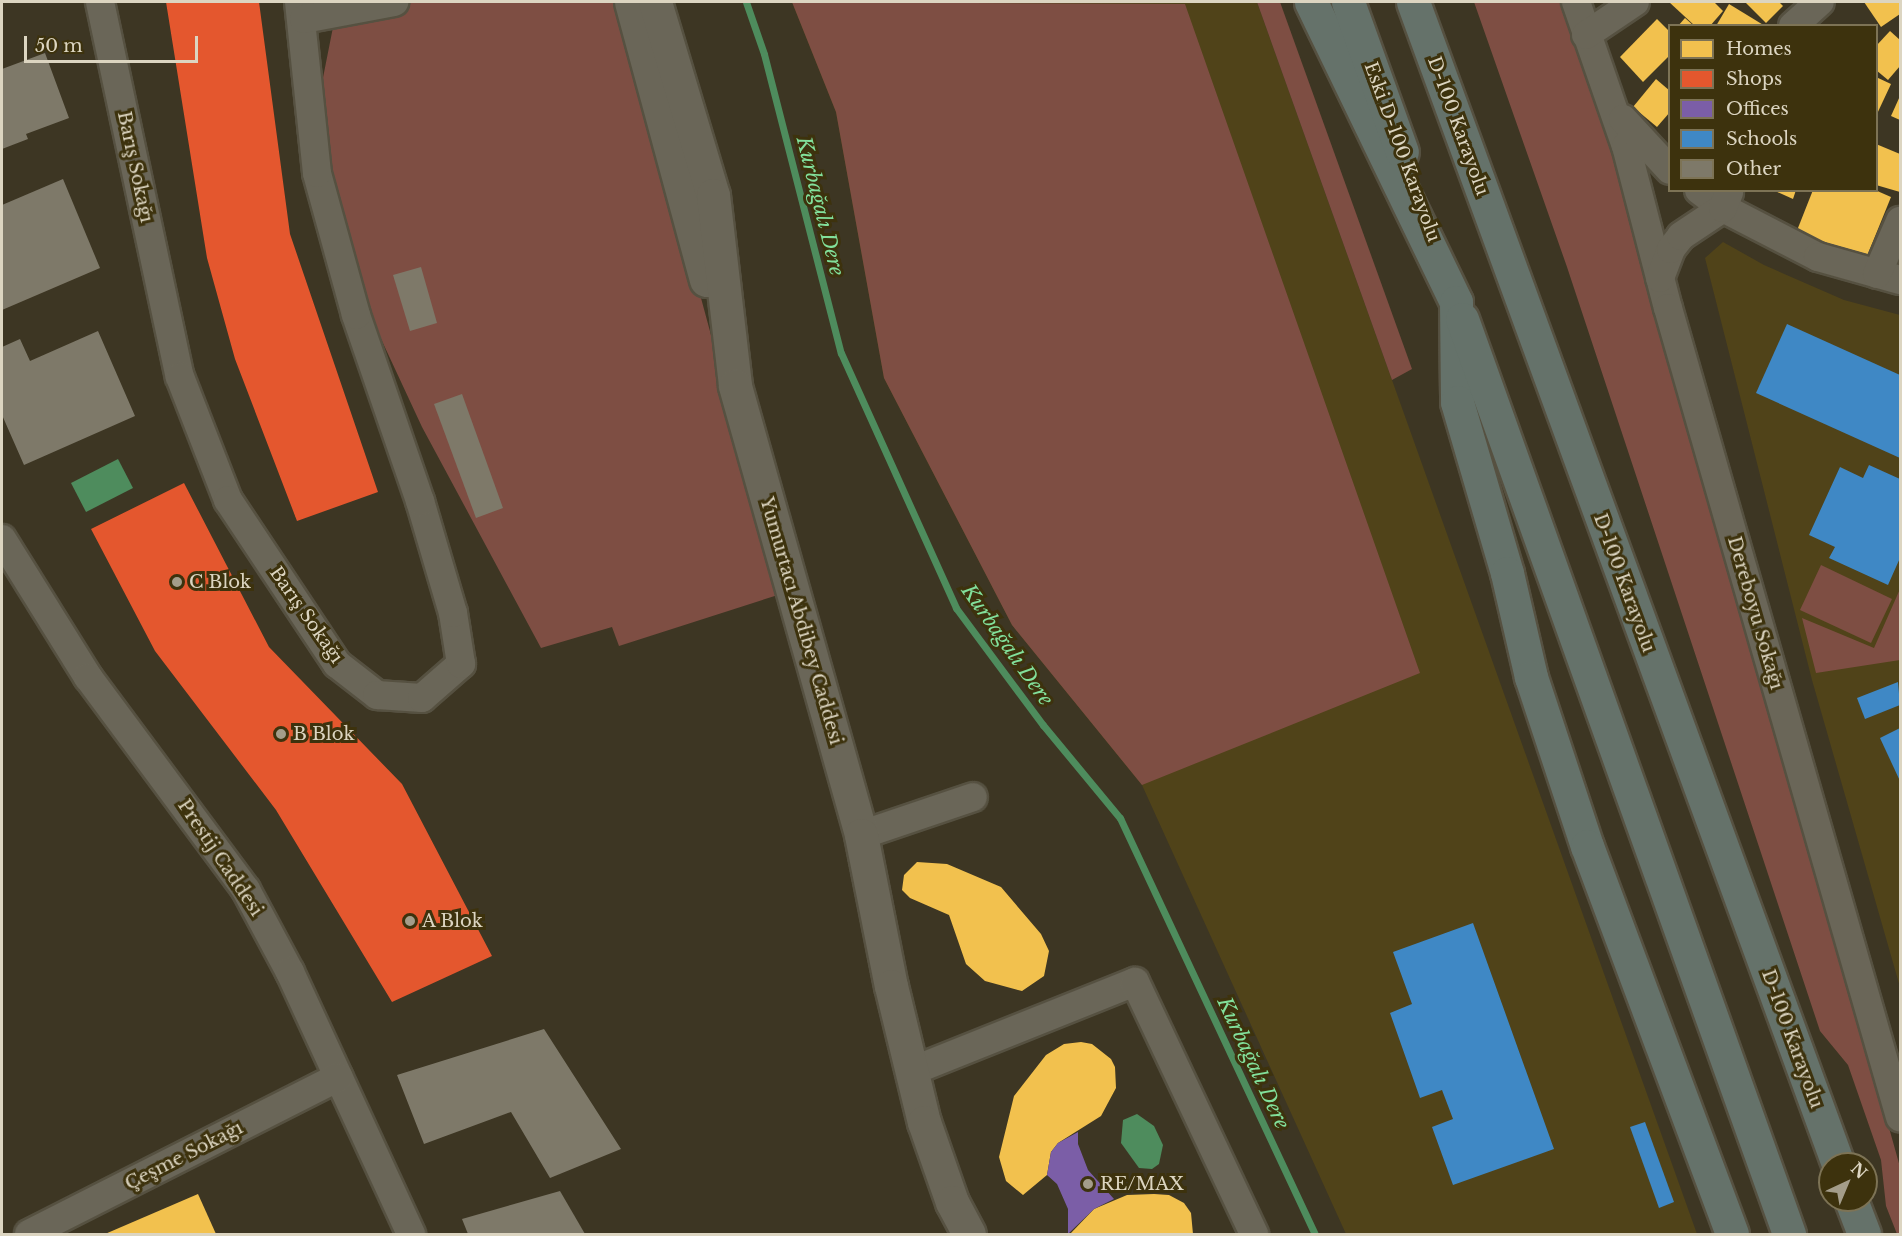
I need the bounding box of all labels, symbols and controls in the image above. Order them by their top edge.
scale bar [27,24,201,62]
legend [1668,24,1878,192]
text: 50 m [35,35,83,57]
text: Homes [1726,38,1792,60]
street label: D-100 Karayolu [1423,54,1493,198]
street label: Eski D-100 Karayolu [1359,59,1445,245]
text: Shops [1726,68,1782,90]
text: Offices [1726,98,1789,120]
street label: Barış Sokağı [113,109,157,225]
text: Schools [1726,128,1797,150]
water label: Kurbağalı Dere [791,133,849,279]
text: Other [1726,158,1781,180]
street label: Yumurtacı Abdibey Caddesi [755,494,847,748]
street label: D-100 Karayolu [1589,511,1659,655]
street label: Dereboyu Sokağı [1723,534,1787,692]
street label: Barış Sokağı [265,562,347,668]
place label: C Blok [189,571,251,593]
marker: C Blok [170,575,184,589]
water label: Kurbağalı Dere [956,579,1058,711]
place label: B Blok [293,723,354,745]
marker: B Blok [274,727,288,741]
street label: Prestij Caddesi [173,796,267,920]
place label: A Blok [422,910,484,932]
marker: A Blok [403,914,417,928]
street label: D-100 Karayolu [1757,967,1827,1111]
water label: Kurbağalı Dere [1212,993,1294,1133]
street label: Çeşme Sokağı [122,1117,246,1195]
north arrow [1818,1152,1878,1212]
text: N [1847,1158,1871,1183]
place label: RE/MAX [1100,1173,1184,1195]
marker: RE/MAX [1081,1177,1095,1191]

